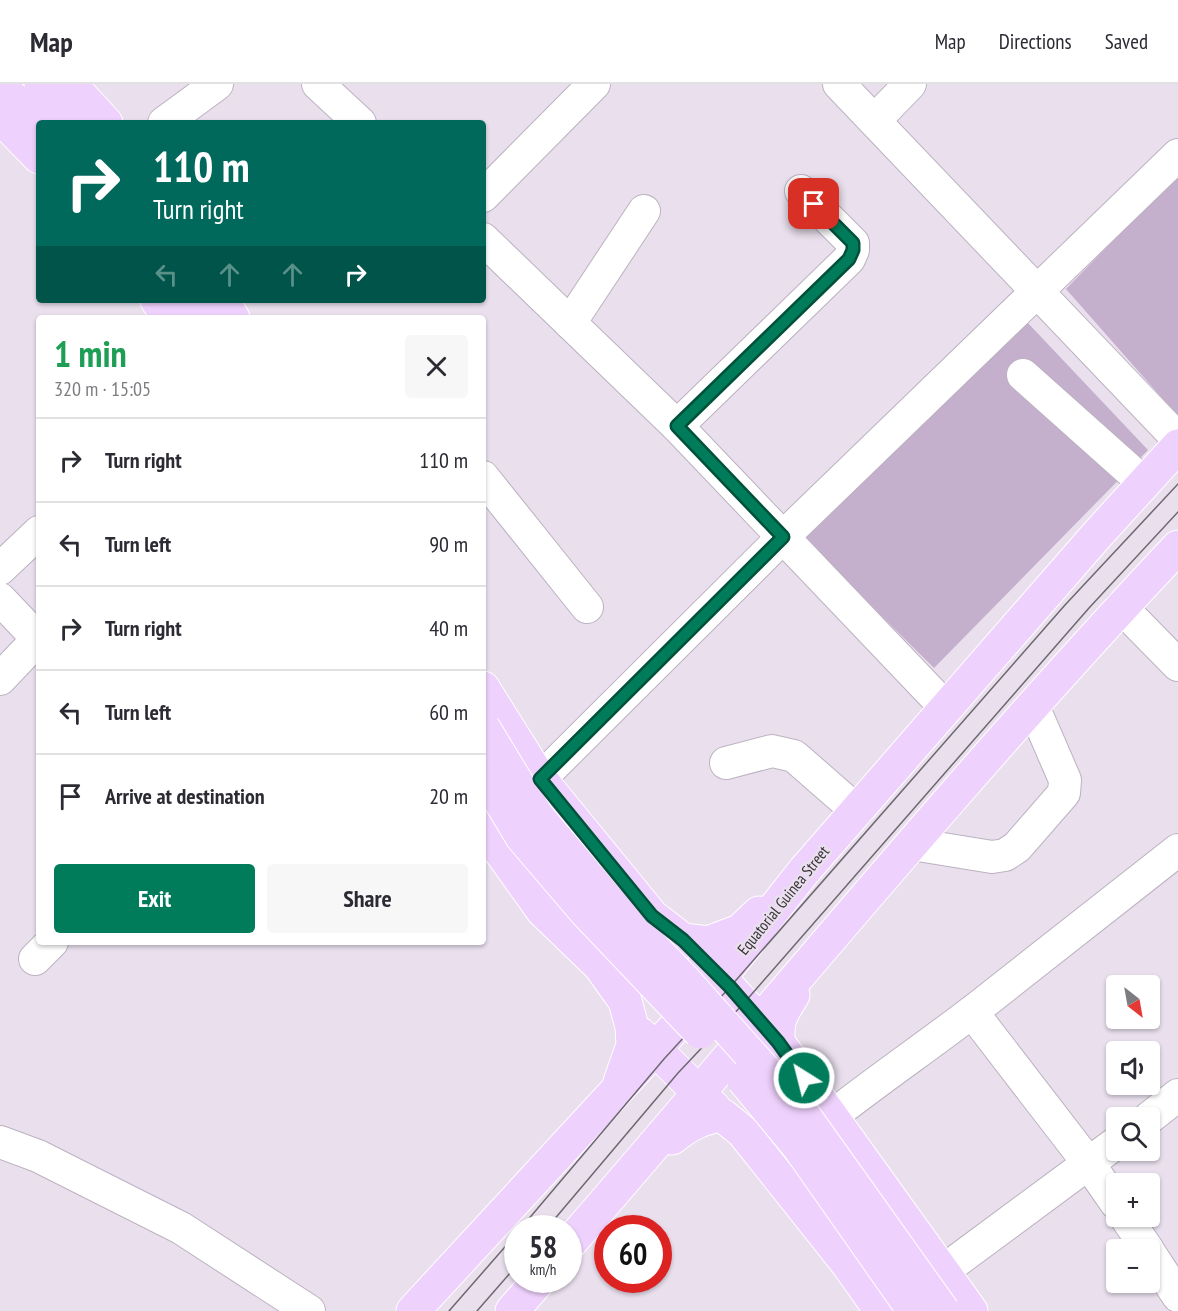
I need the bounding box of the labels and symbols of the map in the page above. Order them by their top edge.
pin [788,178,839,229]
street label: Equatorial Guinea Street [733,841,833,959]
north arrow [1106,975,1160,1029]
position arrow [772,1046,836,1110]
speed limit sign: 60 [594,1215,672,1293]

